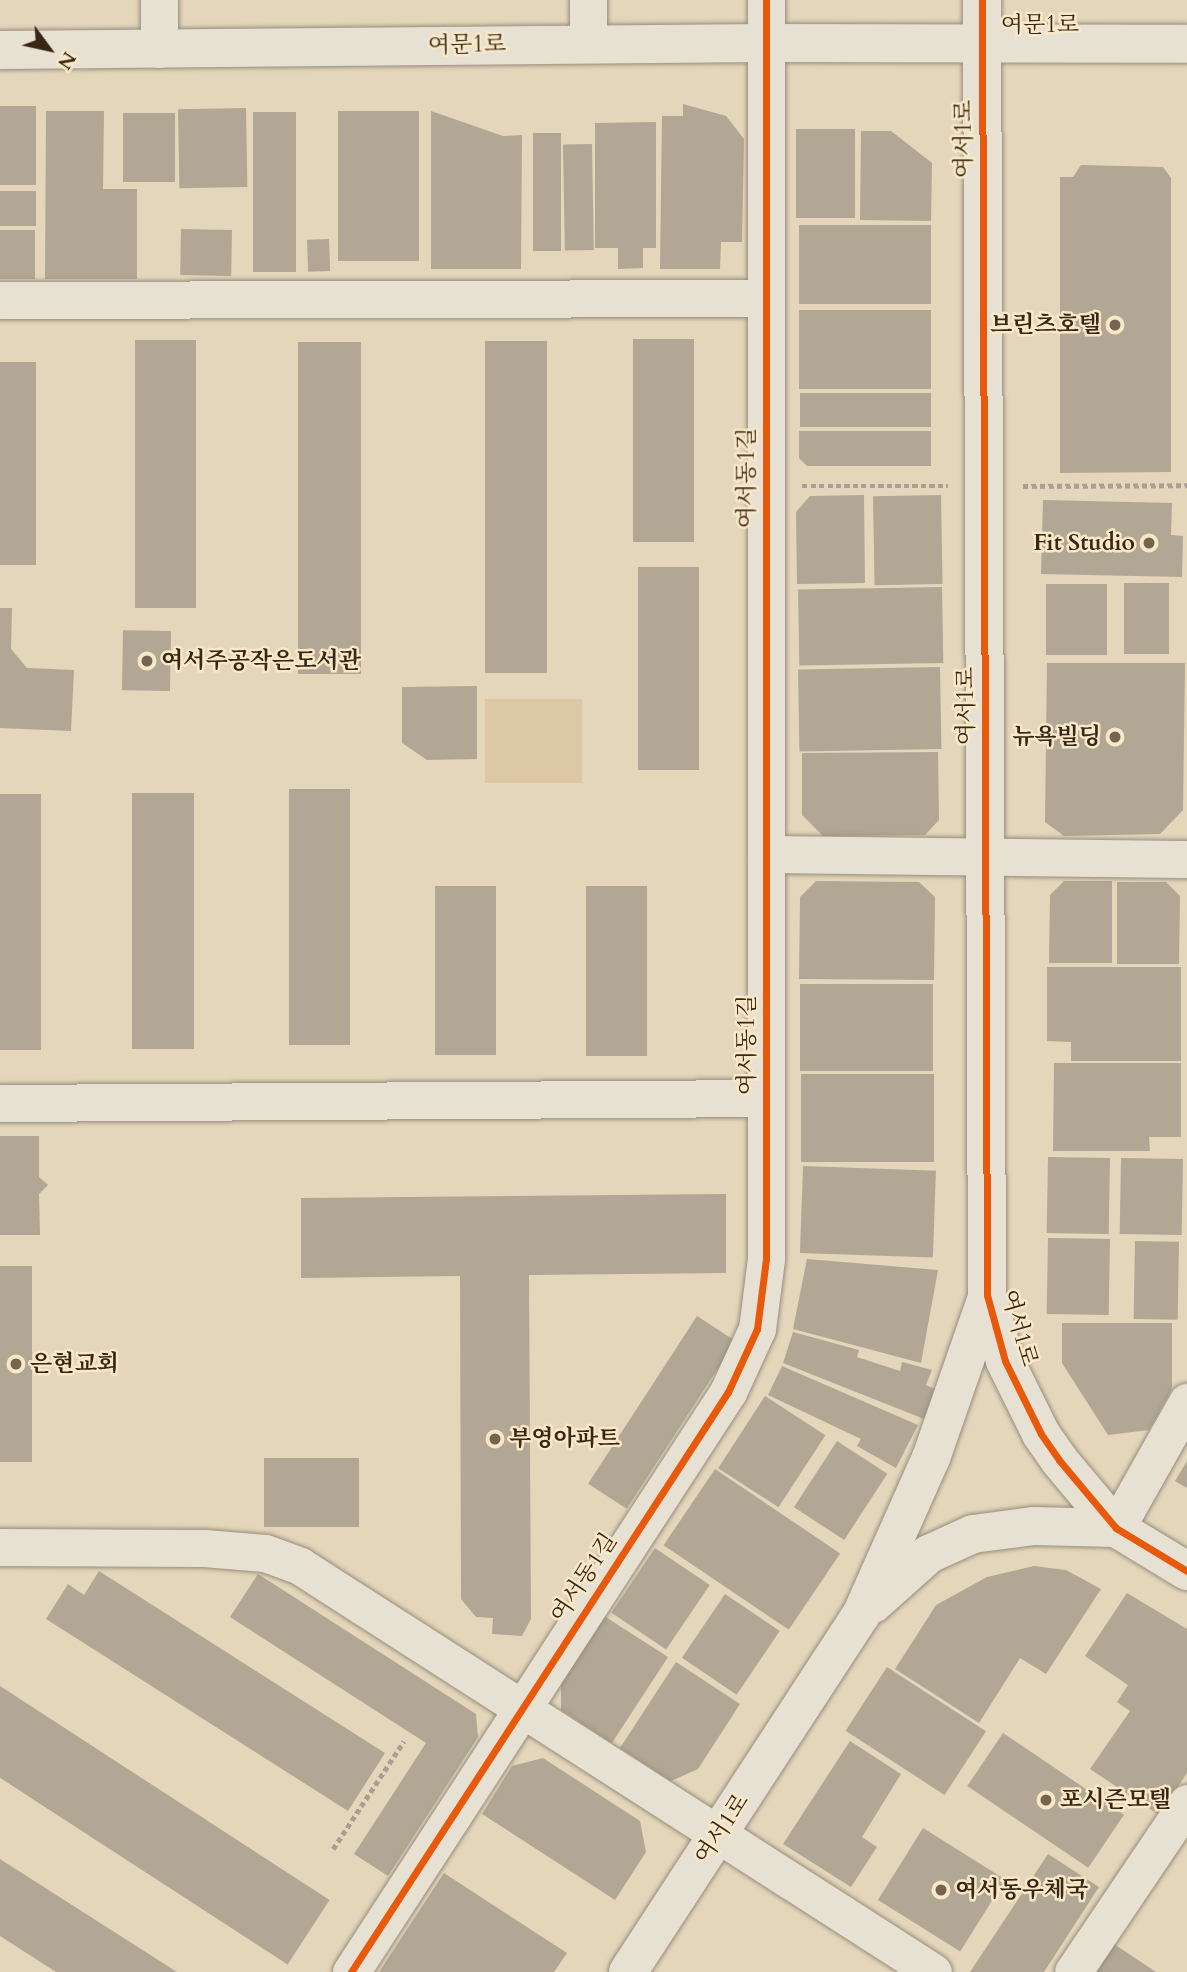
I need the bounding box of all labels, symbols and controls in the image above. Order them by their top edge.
street label: 여문1로 [1001,11,1079,39]
north arrow [14,14,84,84]
street label: 여문1로 [428,31,506,59]
text: N [51,46,82,74]
street label: 여서1로 [950,100,978,178]
place label: 브린츠호텔 [990,311,1101,339]
marker: 브린츠호텔 [1107,317,1123,333]
street label: 여서동1길 [733,428,761,528]
place label: Fit Studio [1033,529,1135,557]
marker: Fit Studio [1141,535,1157,551]
place label: 여서주공작은도서관 [161,647,361,675]
marker: 여서주공작은도서관 [139,653,155,669]
street label: 여서1로 [952,667,980,745]
place label: 뉴욕빌딩 [1012,723,1101,751]
marker: 뉴욕빌딩 [1107,729,1123,745]
street label: 여서동1길 [733,995,761,1095]
street label: 여서1로 [995,1286,1043,1370]
place label: 은현교회 [30,1350,119,1378]
marker: 은현교회 [8,1356,24,1372]
place label: 부영아파트 [509,1425,620,1453]
marker: 부영아파트 [487,1431,503,1447]
street label: 여서동1길 [545,1528,623,1628]
place label: 포시즌모텔 [1060,1786,1171,1814]
street label: 여서1로 [689,1789,755,1869]
marker: 포시즌모텔 [1038,1792,1054,1808]
place label: 여서동우체국 [955,1876,1088,1904]
marker: 여서동우체국 [933,1882,949,1898]

